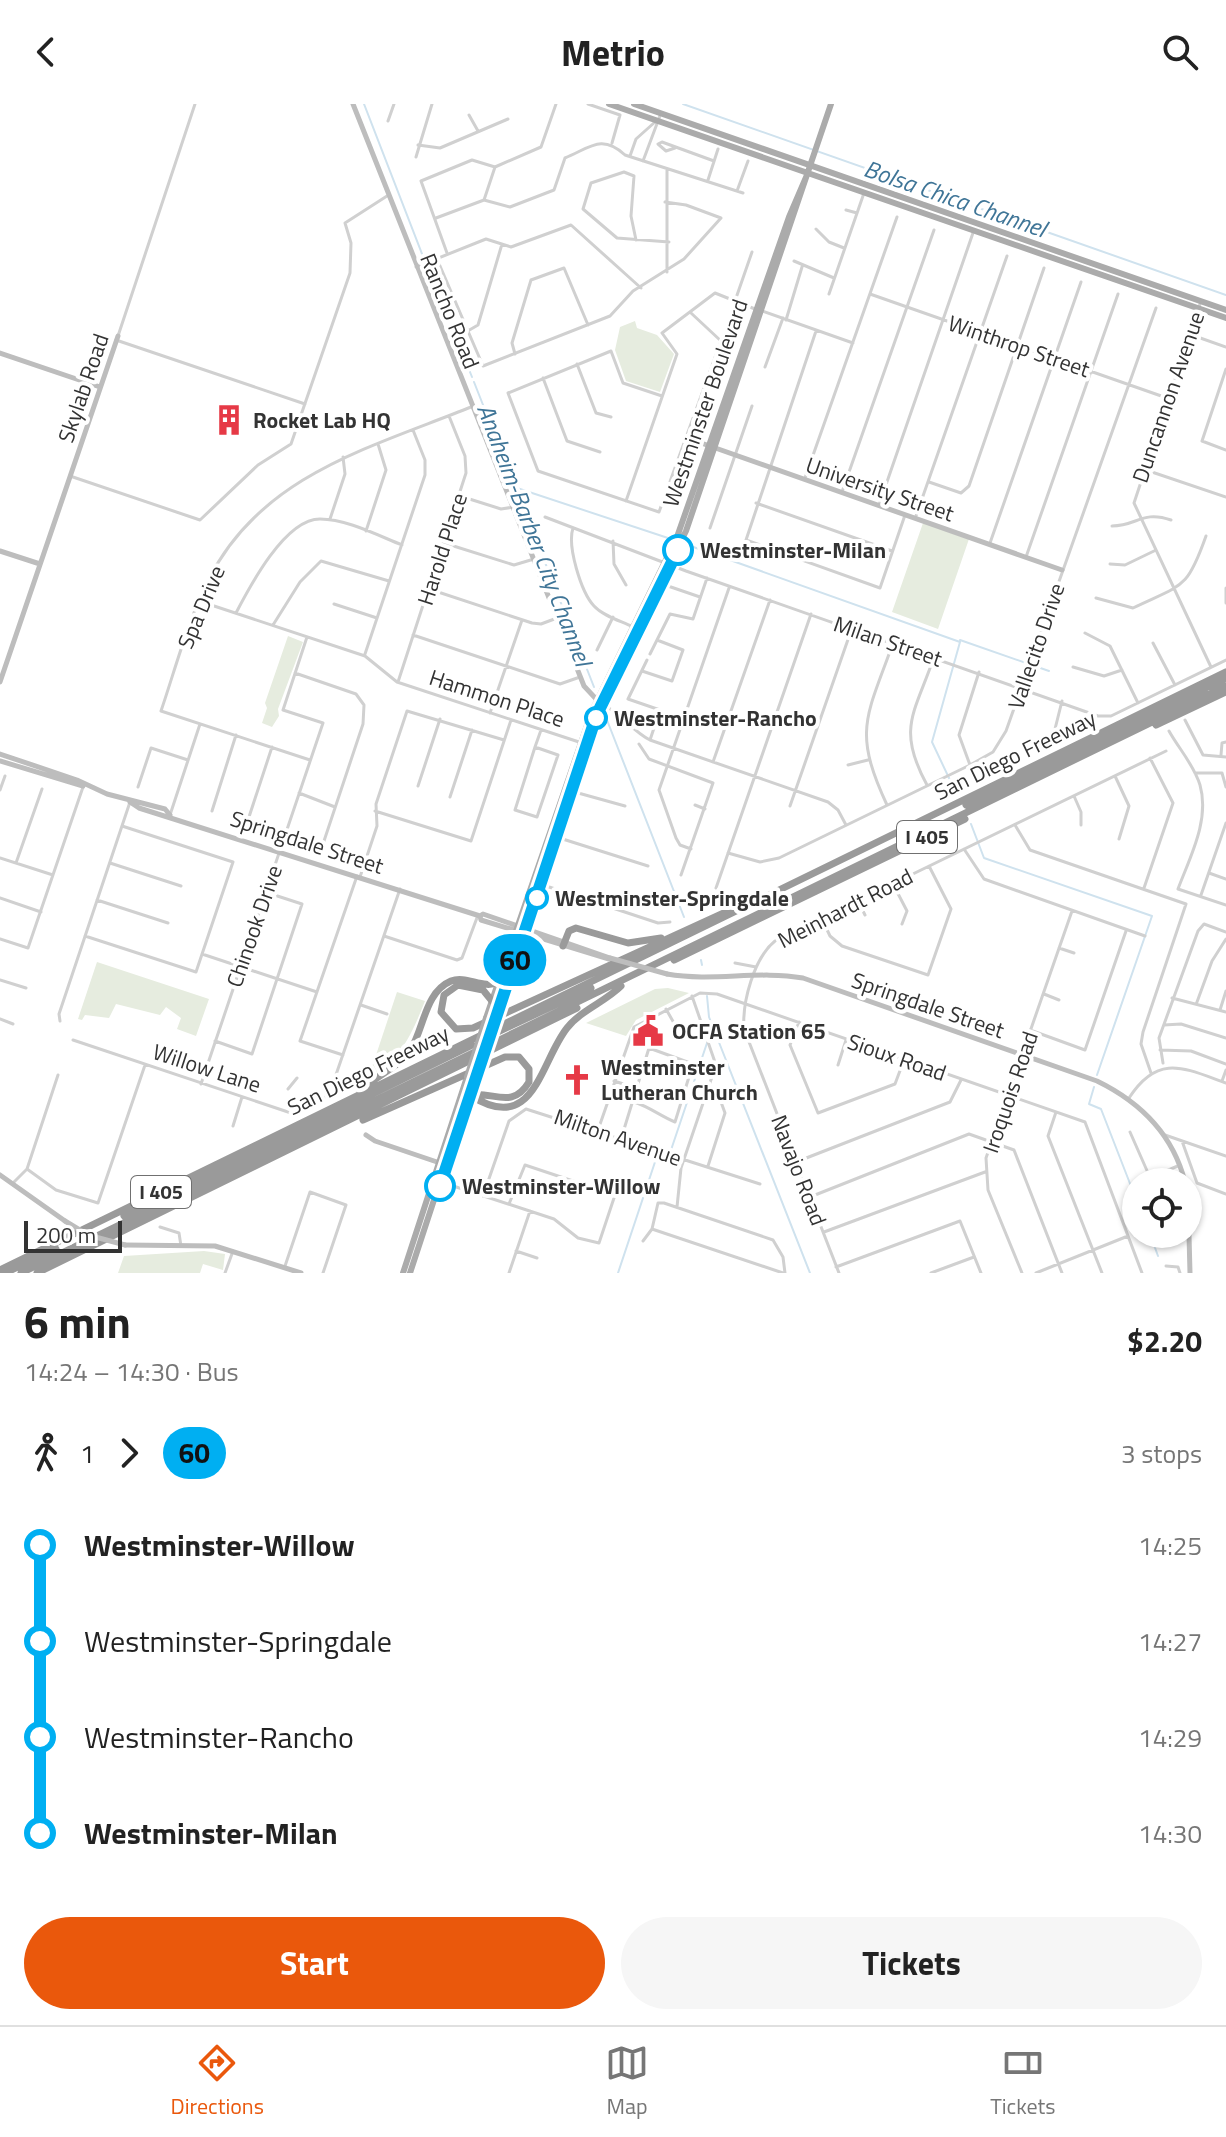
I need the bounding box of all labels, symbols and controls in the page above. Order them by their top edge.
text: Metrio [561,25,665,80]
icon: back [24,30,68,74]
icon: search [1158,30,1202,74]
water label: Bolsa Chica Channel [859,150,1054,247]
street label: Rancho Road [411,248,489,374]
street label: Westminster Boulevard [653,294,757,512]
street label: Winthrop Street [944,306,1095,386]
street label: Duncannon Avenue [1123,307,1213,487]
street label: Skylab Road [48,329,118,447]
water label: Anaheim-Barber City Channel [468,398,603,674]
building icon: Rocket Lab HQ [212,403,246,437]
place label: Rocket Lab HQ [253,403,391,437]
street label: University Street [801,448,959,530]
street label: Harold Place [408,489,476,609]
place label: Westminster-Milan [700,533,886,567]
marker: Westminster-Milan [663,535,693,565]
street label: Spa Drive [168,560,234,654]
street label: Vallecito Drive [999,578,1073,714]
street label: Milan Street [829,607,947,676]
street label: Hammon Place [425,660,569,736]
place label: Westminster-Rancho [614,701,817,735]
street label: San Diego Freeway [928,701,1102,809]
marker: Westminster-Rancho [585,707,607,729]
street label: Springdale Street [226,801,388,883]
road number: I 405 [897,821,957,853]
street label: Meinhardt Road [771,859,919,957]
street label: Chinook Drive [217,860,291,992]
place label: Westminster-Springdale [555,881,789,915]
marker: Westminster-Springdale [526,887,548,909]
line badge: 60 [479,934,551,986]
text: 60 [499,938,531,981]
street label: Springdale Street [847,963,1009,1047]
public building icon: OCFA Station 65 [631,1014,665,1048]
place label: OCFA Station 65 [672,1014,826,1048]
street label: San Diego Freeway [281,1016,455,1124]
street label: Sioux Road [843,1024,951,1090]
street label: Iroquois Road [973,1027,1047,1157]
street label: Willow Lane [148,1035,266,1101]
place label: Westminster Lutheran Church [601,1050,758,1109]
church icon: Westminster Lutheran Church [560,1063,594,1097]
street label: Milton Avenue [549,1099,687,1175]
street label: Navajo Road [762,1110,836,1230]
map controls [1122,1168,1202,1248]
button: locate [1122,1168,1202,1248]
place label: Westminster-Willow [462,1169,661,1203]
marker: Westminster-Willow [425,1171,455,1201]
road number: I 405 [131,1176,191,1208]
scale bar [24,1217,122,1253]
text: 200 m [36,1218,96,1252]
text: 6 min [24,1288,131,1355]
text: $2.20 [1127,1318,1202,1364]
text: 14:24 – 14:30 · Bus [24,1352,239,1391]
icon: walk [24,1431,68,1475]
icon: forward [107,1431,151,1475]
text: 60 [179,1431,210,1474]
text: 1 [80,1434,95,1473]
text: 3 stops [1121,1434,1202,1473]
text: Westminster-Willow [84,1522,355,1568]
text: 14:25 [1138,1526,1202,1565]
text: Westminster-Springdale [84,1618,392,1664]
text: 14:27 [1138,1622,1202,1661]
text: Westminster-Rancho [84,1714,354,1760]
text: 14:29 [1138,1718,1202,1757]
text: Westminster-Milan [84,1810,338,1856]
text: 14:30 [1138,1814,1202,1853]
button: Start [24,1917,605,2009]
button: Tickets [621,1917,1202,2009]
tab: Directions [171,2041,264,2123]
tab: Map [605,2041,649,2123]
tab: Tickets [990,2041,1055,2123]

